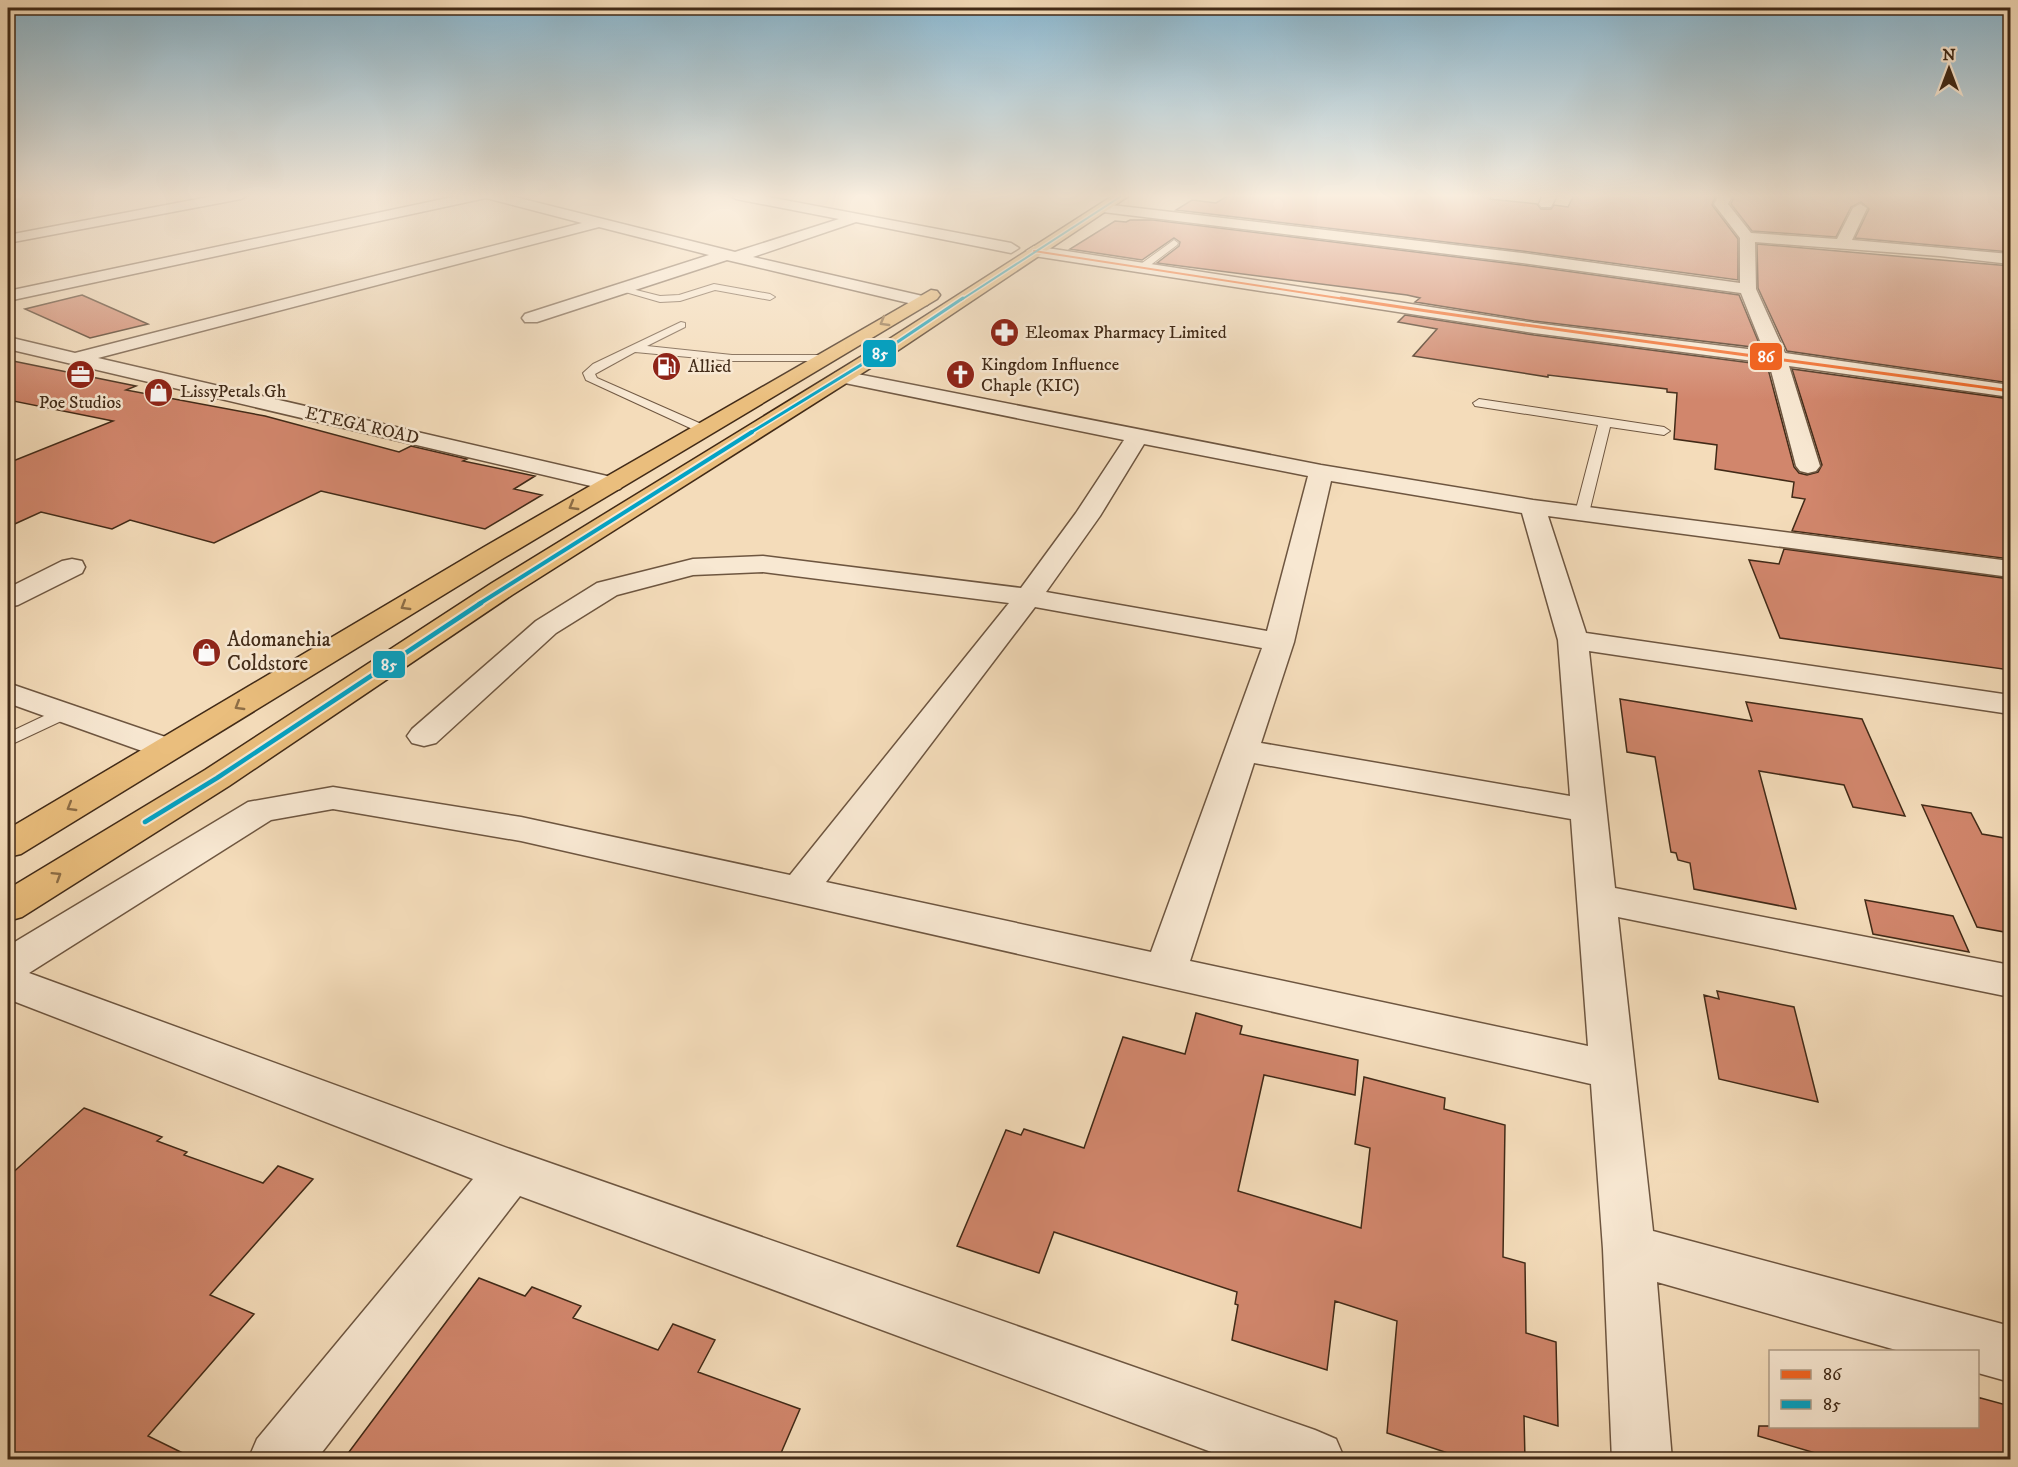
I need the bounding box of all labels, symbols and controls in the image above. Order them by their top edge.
north arrow [1919,39,1979,99]
text: N [1942,45,1956,65]
one-way arrow [880,315,890,326]
pharmacy icon: Eleomax Pharmacy Limited [988,317,1020,349]
place label: Eleomax Pharmacy Limited [1025,322,1227,344]
line badge: 85 [862,339,897,368]
line badge: 86 [1749,342,1783,371]
text: 85 [872,344,888,364]
text: 86 [1758,347,1776,367]
fuel station icon: Allied [651,351,683,383]
place label: Kingdom Influence Chaple (KIC) [981,354,1119,397]
place label: Allied [688,356,731,378]
office icon: Poe Studios [64,358,96,390]
church icon: Kingdom Influence Chaple (KIC) [944,359,976,391]
shop icon: LissyPetals Gh [143,376,175,408]
place label: LissyPetals Gh [180,381,287,403]
place label: Poe Studios [39,392,121,414]
street label: ETEGA ROAD [303,402,421,450]
one-way arrow [569,499,579,511]
one-way arrow [401,598,411,610]
place label: Adomanehia Coldstore [227,627,331,677]
shop icon: Adomanehia Coldstore [190,636,222,668]
line badge: 85 [372,650,406,679]
text: 85 [381,655,397,675]
one-way arrow [235,699,245,711]
one-way arrow [67,799,77,811]
one-way arrow [51,872,61,884]
legend [1769,1350,1979,1428]
text: 86 [1823,1364,1842,1386]
text: 85 [1823,1394,1841,1416]

